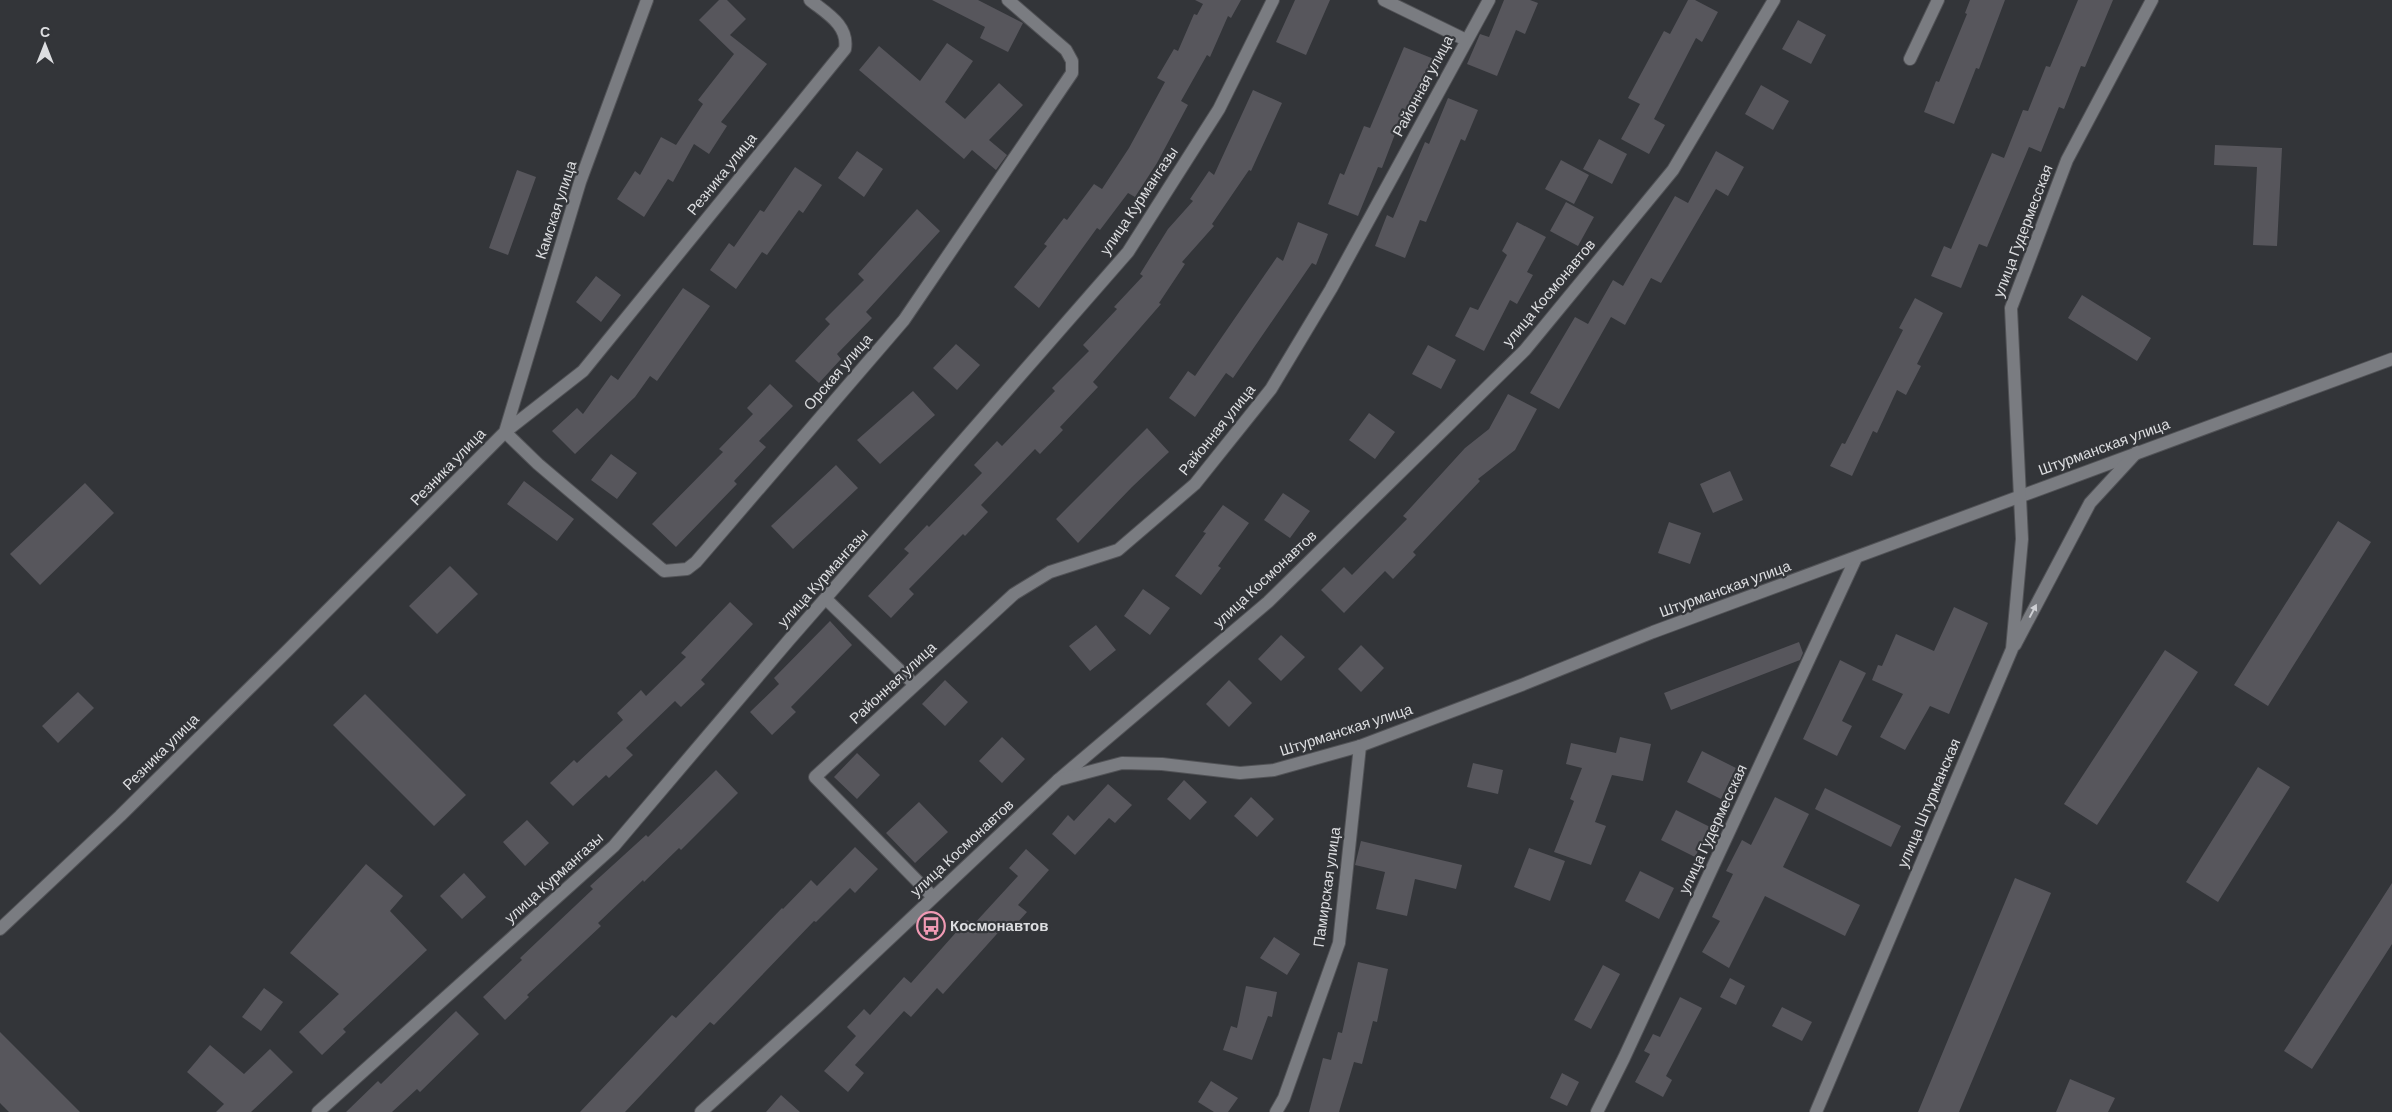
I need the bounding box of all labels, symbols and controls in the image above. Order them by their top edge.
north arrow [20,20,70,70]
text: С [40,23,50,40]
street label: Районная улица [1388,31,1457,139]
street label: Резника улица [683,128,760,218]
street label: улица Курмангазы [1095,143,1181,258]
street label: Камская улица [531,158,580,261]
street label: улица Гудермесская [1988,162,2056,300]
street label: улица Космонавтов [1498,235,1598,350]
street label: Орская улица [799,329,876,413]
street label: Районная улица [1174,380,1259,478]
street label: Штурманская улица [2036,414,2172,478]
street label: Резника улица [406,423,489,509]
street label: улица Курмангазы [773,524,871,630]
street label: улица Космонавтов [1209,526,1320,631]
street label: Штурманская улица [1657,556,1793,620]
one-way arrow [2029,604,2038,618]
street label: Районная улица [845,637,940,727]
street label: Штурманская улица [1277,699,1415,759]
street label: Резника улица [118,709,203,793]
street label: улица Штурманская [1893,735,1963,870]
street label: улица Гудермесская [1674,761,1750,896]
street label: улица Космонавтов [906,795,1017,900]
street label: Памирская улица [1309,825,1343,948]
street label: улица Курмангазы [500,828,606,926]
bus stop icon: Космонавтов [916,911,946,941]
place label: Космонавтов [950,916,1048,934]

